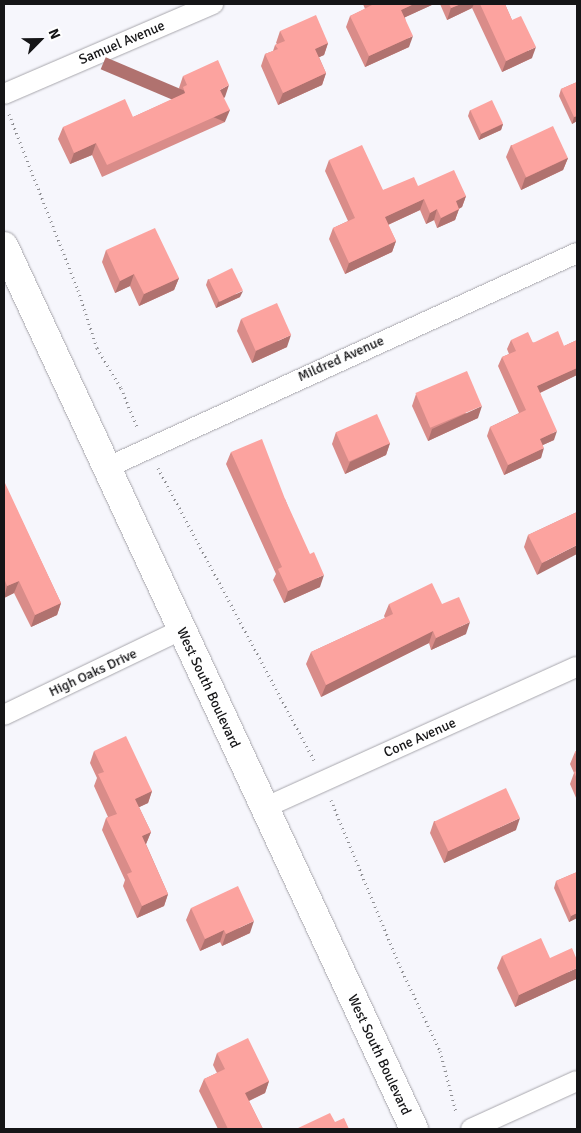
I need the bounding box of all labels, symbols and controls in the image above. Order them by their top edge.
north arrow [15,15,65,65]
street label: Samuel Avenue [77,17,167,69]
text: N [45,26,64,42]
street label: Mildred Avenue [295,332,387,386]
street label: West South Boulevard [173,625,243,751]
street label: High Oaks Drive [46,645,140,701]
street label: Cone Avenue [381,715,459,761]
street label: West South Boulevard [344,992,414,1118]

